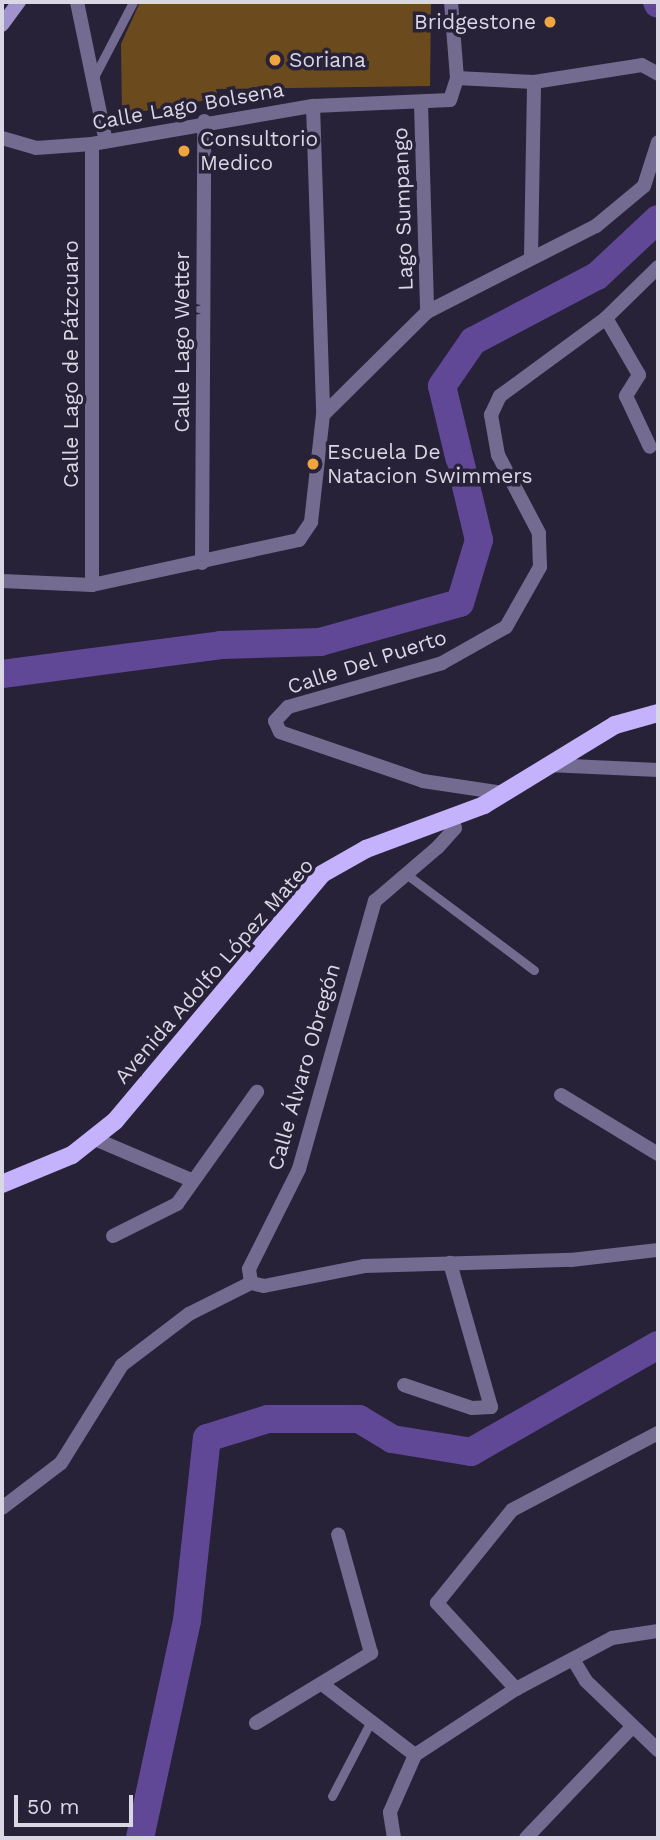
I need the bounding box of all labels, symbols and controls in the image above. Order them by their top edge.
place label: Bridgestone [414,9,536,35]
marker: Bridgestone [542,14,558,30]
place label: Soriana [289,47,366,73]
marker: Soriana [267,52,283,68]
street label: Calle Lago Bolsena [90,77,286,135]
place label: Consultorio Medico [200,126,318,176]
street label: Lago Sumpango [388,127,418,291]
marker: Consultorio Medico [174,141,194,161]
street label: Calle Lago de Pátzcuaro [58,240,84,488]
street label: Calle Lago Wetter [169,251,195,433]
place label: Escuela De Natacion Swimmers [327,439,532,489]
marker: Escuela De Natacion Swimmers [305,456,321,472]
street label: Calle Del Puerto [284,624,450,700]
street label: Avenida Adolfo López Mateo [109,853,319,1089]
street label: Calle Álvaro Obregón [262,960,346,1174]
scale bar [18,1780,136,1824]
text: 50 m [27,1794,79,1819]

